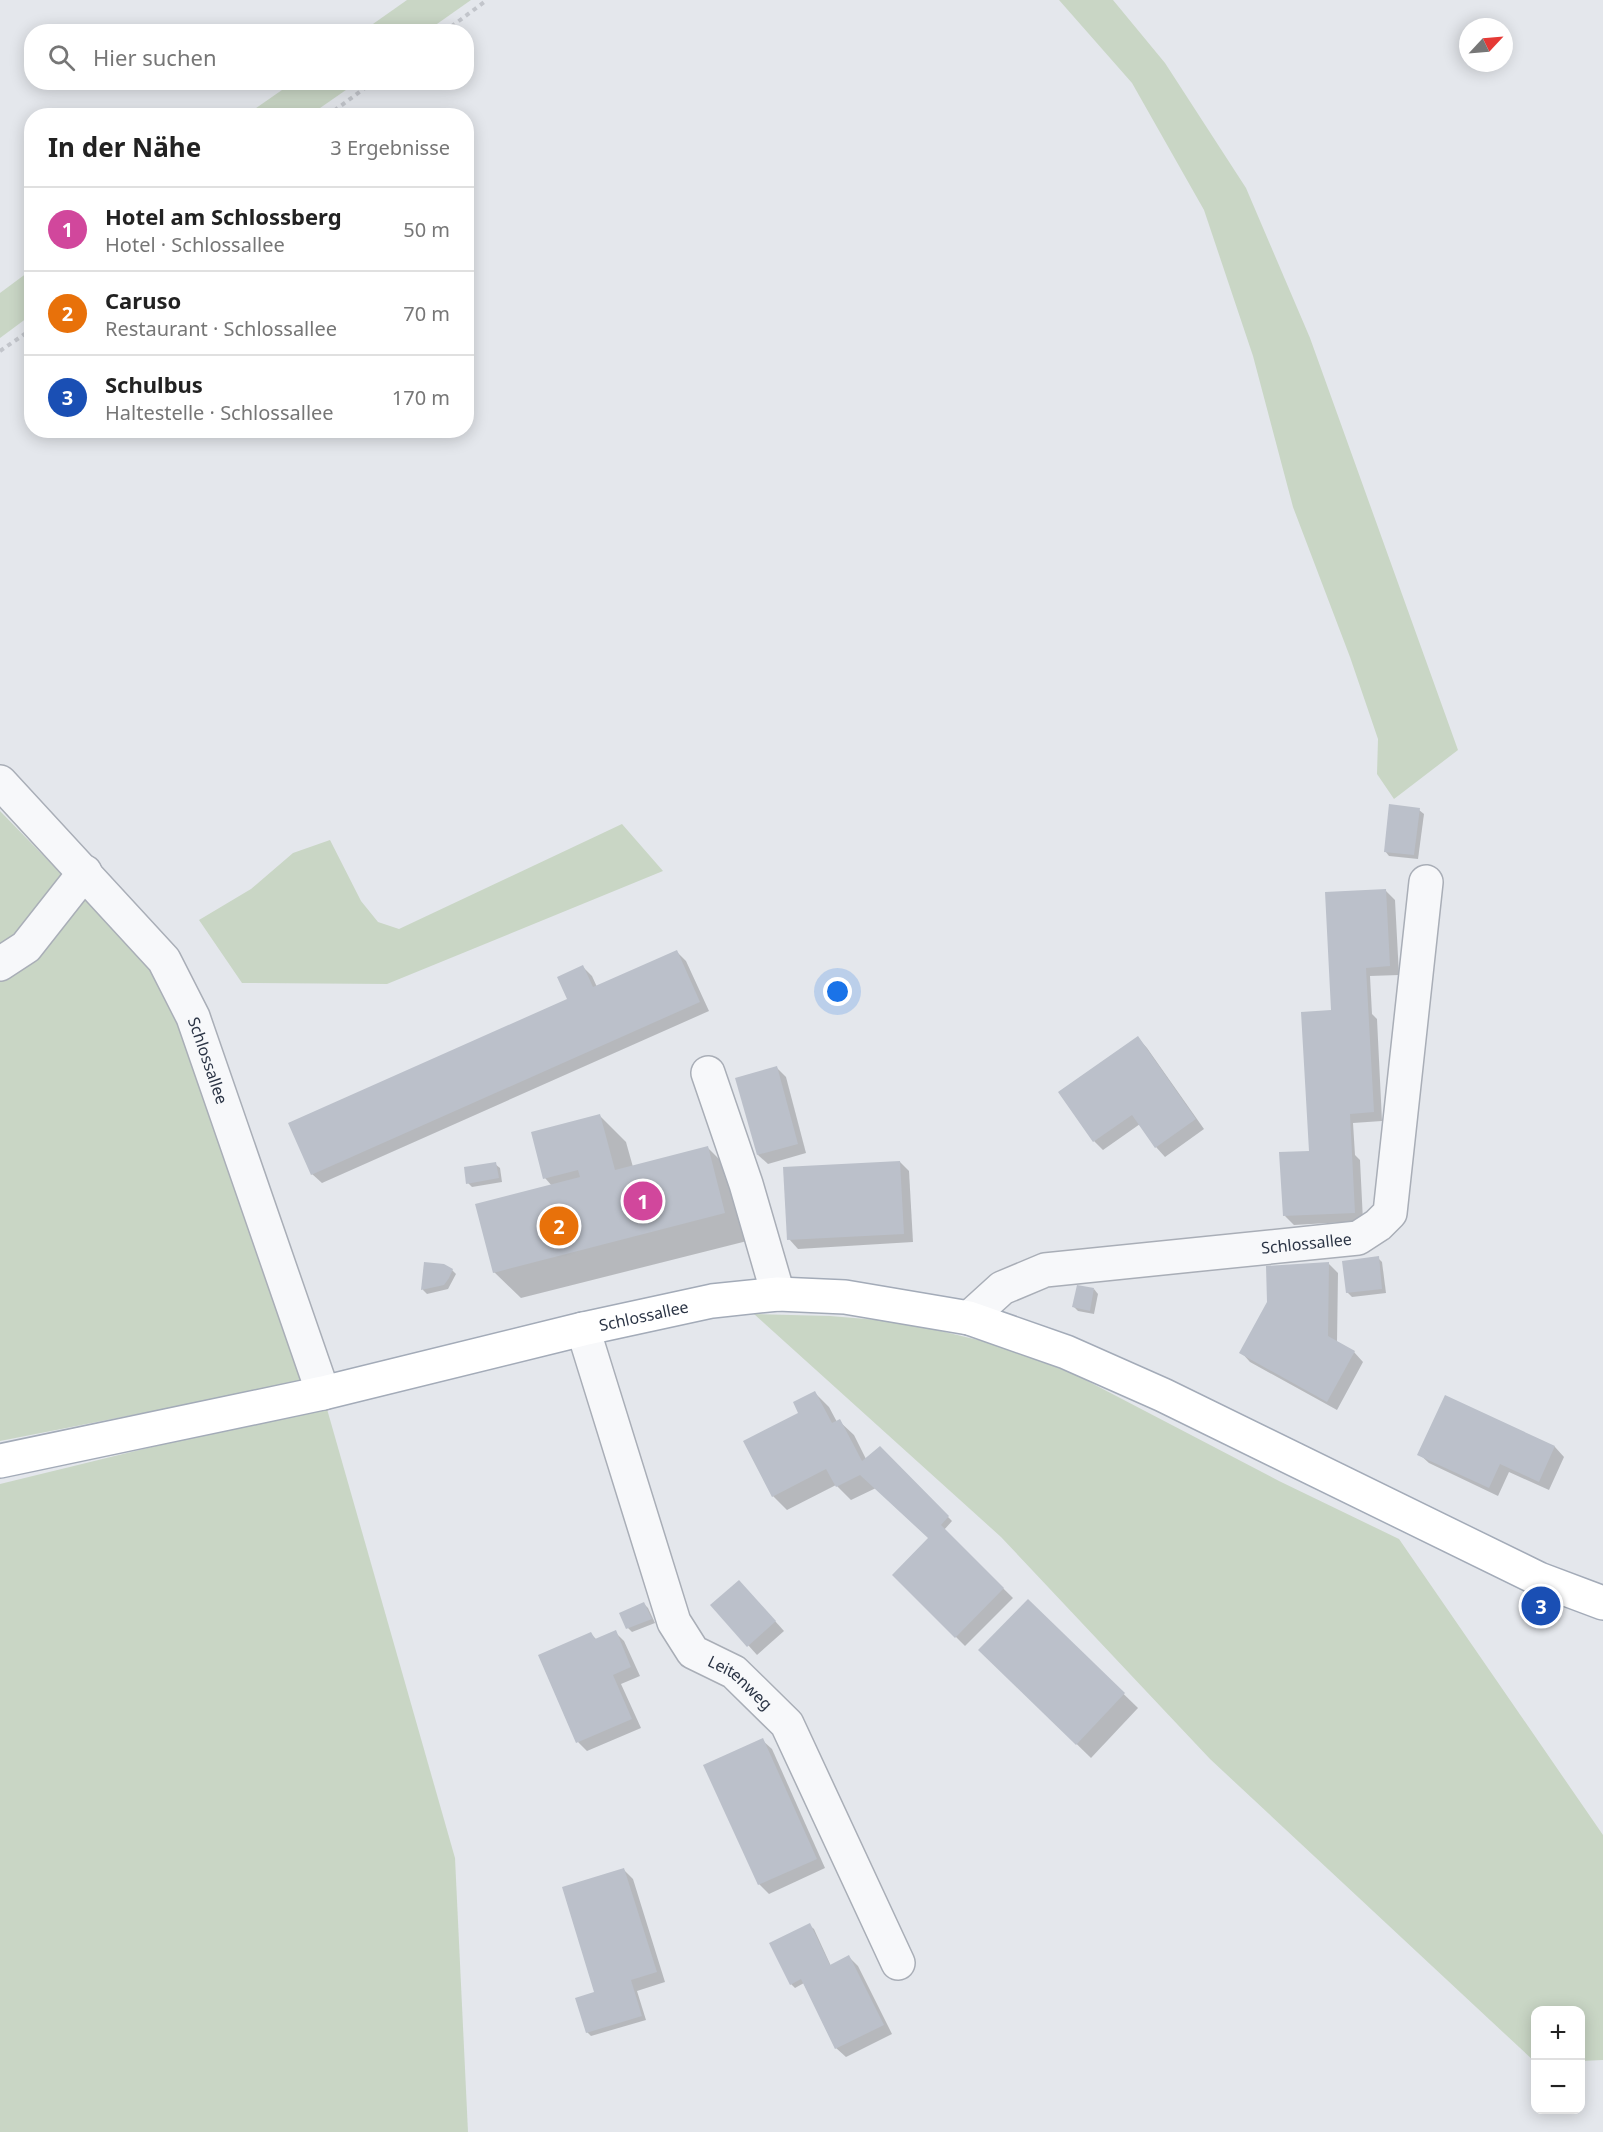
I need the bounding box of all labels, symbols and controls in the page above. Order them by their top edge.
north arrow [1459,18,1513,72]
search box [24,24,474,90]
icon: search [45,41,78,74]
text: Hier suchen [93,42,217,72]
text: In der Nähe [48,129,201,165]
text: 3 Ergebnisse [330,134,450,161]
text: Hotel am Schlossberg [105,201,342,231]
text: 1 [62,216,73,243]
text: 50 m [403,216,450,243]
text: Hotel · Schlossallee [105,231,285,258]
text: Caruso [105,285,181,315]
text: 2 [62,300,73,327]
text: 70 m [403,300,450,327]
text: Restaurant · Schlossallee [105,315,337,342]
text: Schulbus [105,369,203,399]
text: 3 [62,384,73,411]
text: 170 m [392,384,450,411]
text: Haltestelle · Schlossallee [105,399,334,426]
your location [823,977,852,1006]
street label: Schlossallee [183,1014,233,1107]
pin: 1 [624,1178,662,1224]
pin: 2 [540,1204,578,1248]
street label: Schlossallee [1260,1228,1353,1259]
street label: Schlossallee [597,1295,690,1336]
pin: 3 [1522,1584,1560,1628]
street label: Leitenweg [704,1650,777,1715]
map controls [1531,2006,1585,2114]
button: + [1531,2006,1585,2060]
button: − [1531,2060,1585,2114]

